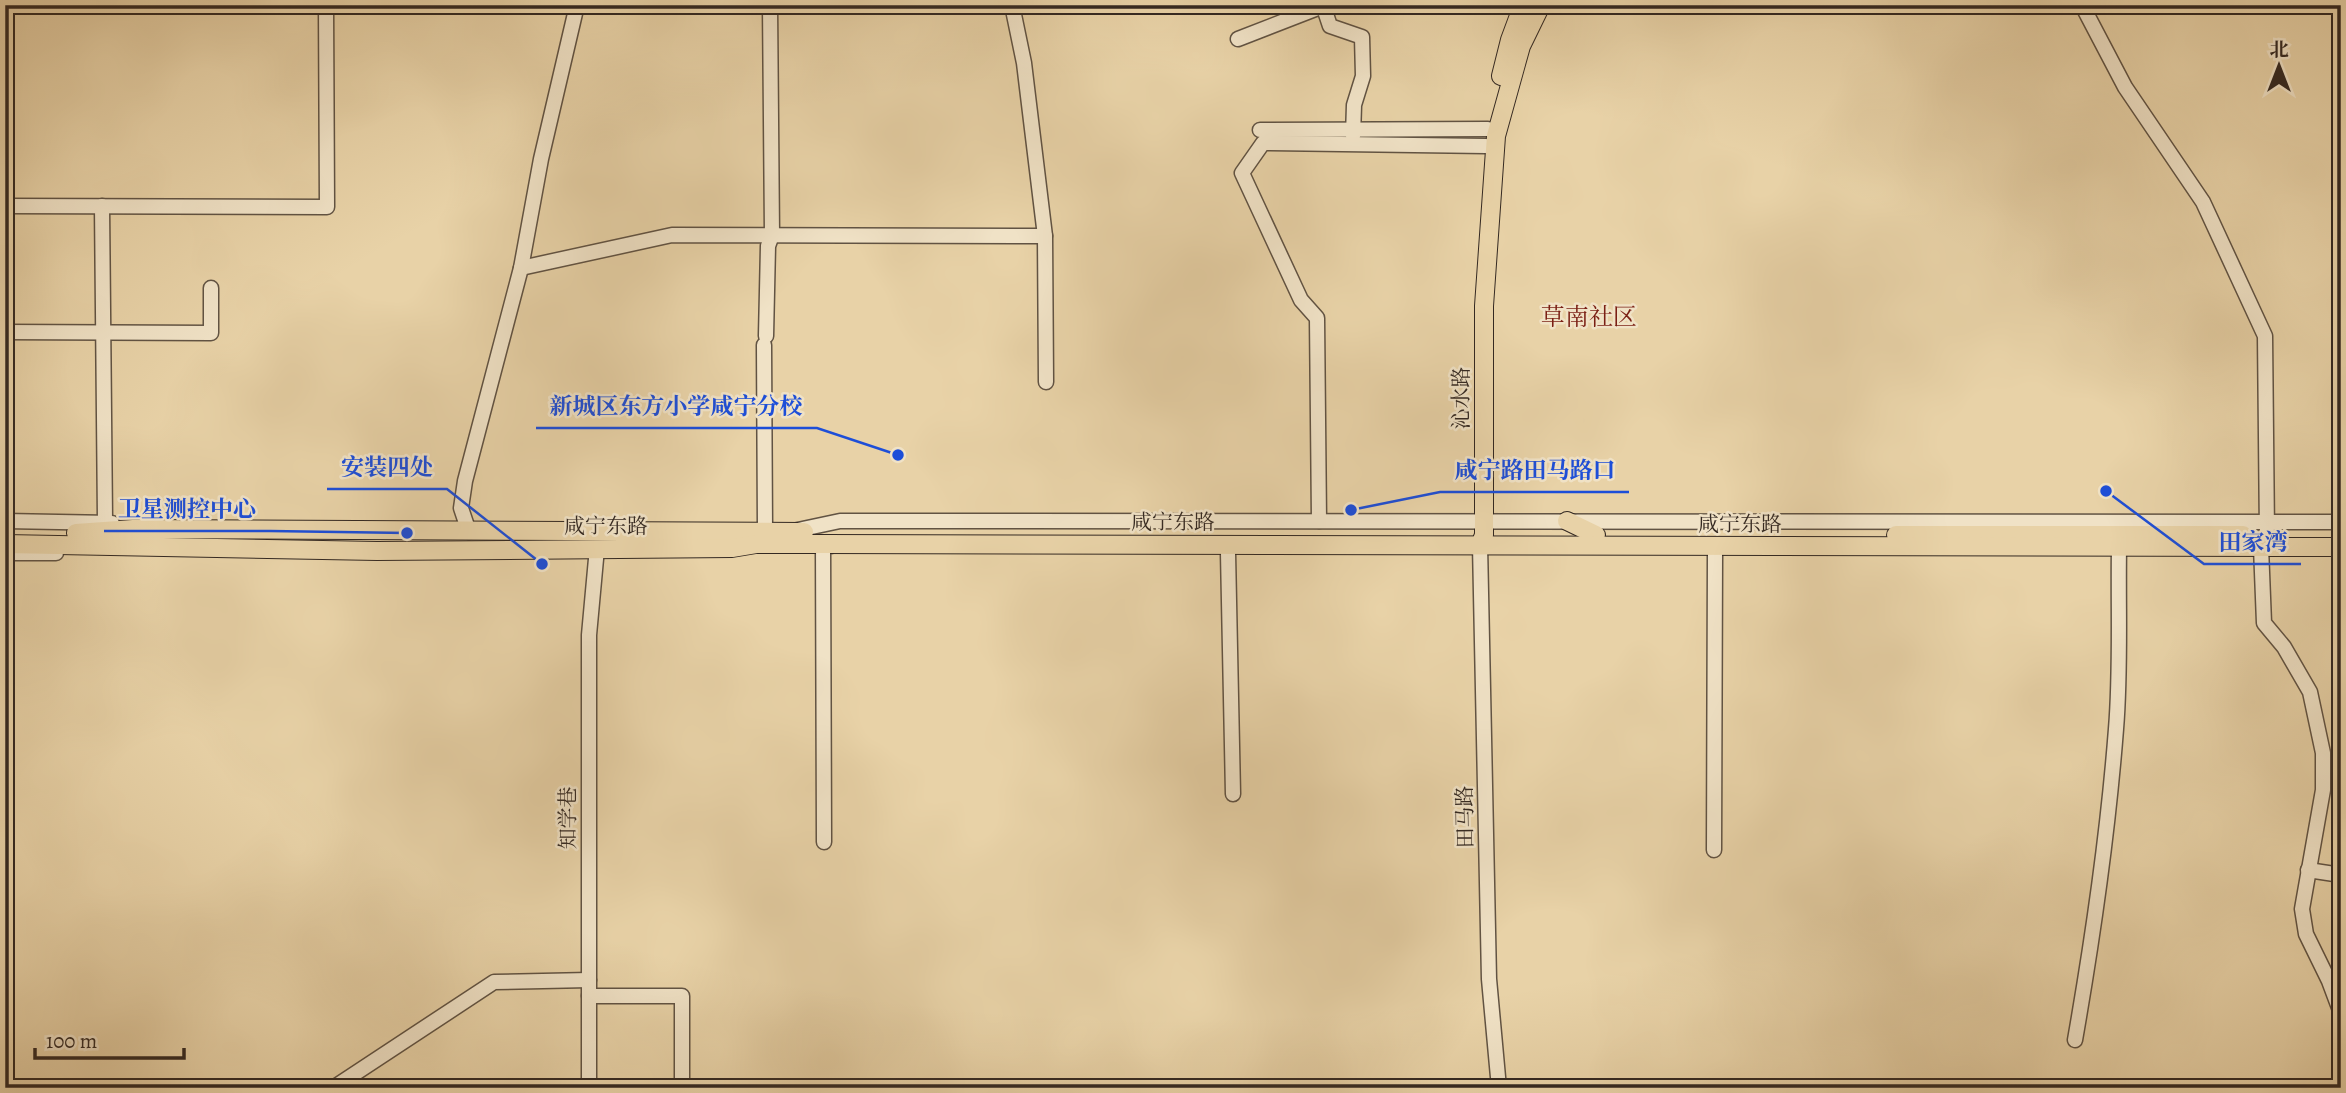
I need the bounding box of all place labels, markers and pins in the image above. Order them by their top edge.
callout: 新城区东方小学咸宁分校 [536,384,817,428]
callout: 安装四处 [327,445,447,489]
callout: 咸宁路田马路口 [1440,448,1629,492]
callout: 卫星测控中心 [104,487,270,531]
callout: 田家湾 [2204,520,2301,564]

